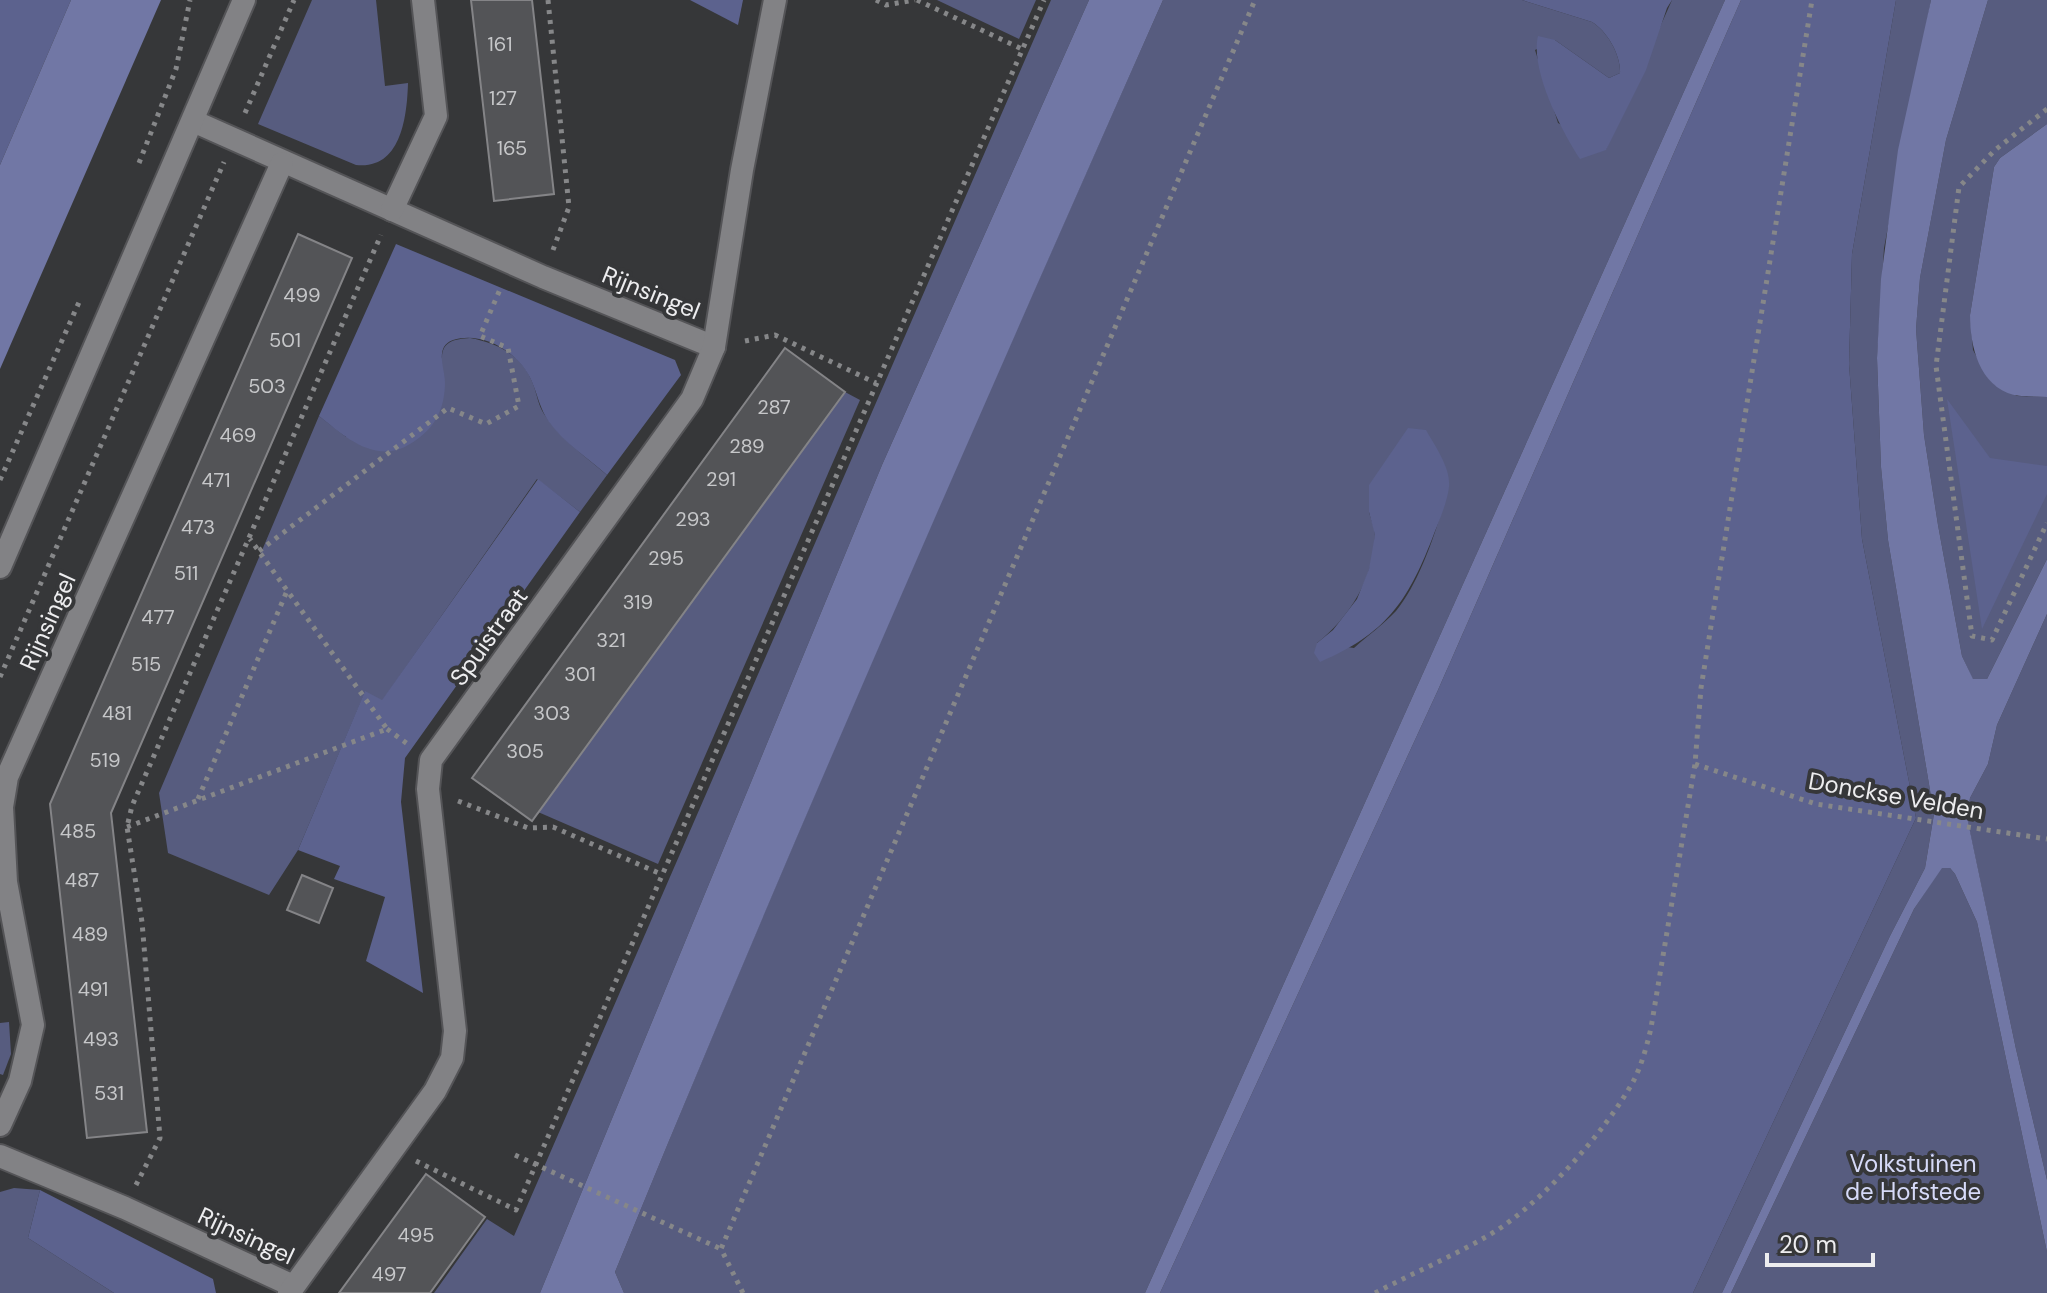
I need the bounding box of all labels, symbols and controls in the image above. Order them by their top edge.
house number: 161 [487,31,513,57]
house number: 127 [489,85,517,111]
house number: 165 [497,135,527,161]
street label: Rijnsingel [598,259,705,326]
house number: 499 [283,282,321,308]
house number: 501 [269,327,301,353]
house number: 503 [248,373,286,399]
house number: 287 [757,394,791,420]
house number: 469 [220,422,256,448]
house number: 289 [729,433,765,459]
house number: 291 [706,466,736,492]
house number: 471 [201,467,231,493]
house number: 293 [675,506,711,532]
house number: 473 [181,514,215,540]
house number: 295 [648,545,684,571]
house number: 511 [174,560,198,586]
street label: Rijnsingel [12,568,83,675]
street label: Spuistraat [443,582,534,692]
house number: 319 [623,589,653,615]
house number: 477 [141,604,175,630]
house number: 321 [596,627,626,653]
house number: 515 [131,651,161,677]
house number: 301 [564,661,596,687]
house number: 481 [102,700,132,726]
house number: 303 [533,700,571,726]
house number: 305 [506,738,544,764]
house number: 519 [90,747,121,773]
street label: Donckse Velden [1806,765,1986,826]
house number: 485 [60,818,96,844]
house number: 487 [65,867,99,893]
house number: 489 [72,921,108,947]
house number: 491 [78,976,108,1002]
house number: 493 [83,1026,119,1052]
house number: 531 [94,1080,124,1106]
park label: Volkstuinen de Hofstede [1845,1148,1981,1207]
street label: Rijnsingel [193,1200,299,1271]
scale bar [1767,1217,1873,1267]
house number: 495 [398,1222,434,1248]
text: 20 m [1779,1229,1837,1260]
house number: 497 [372,1261,406,1287]

